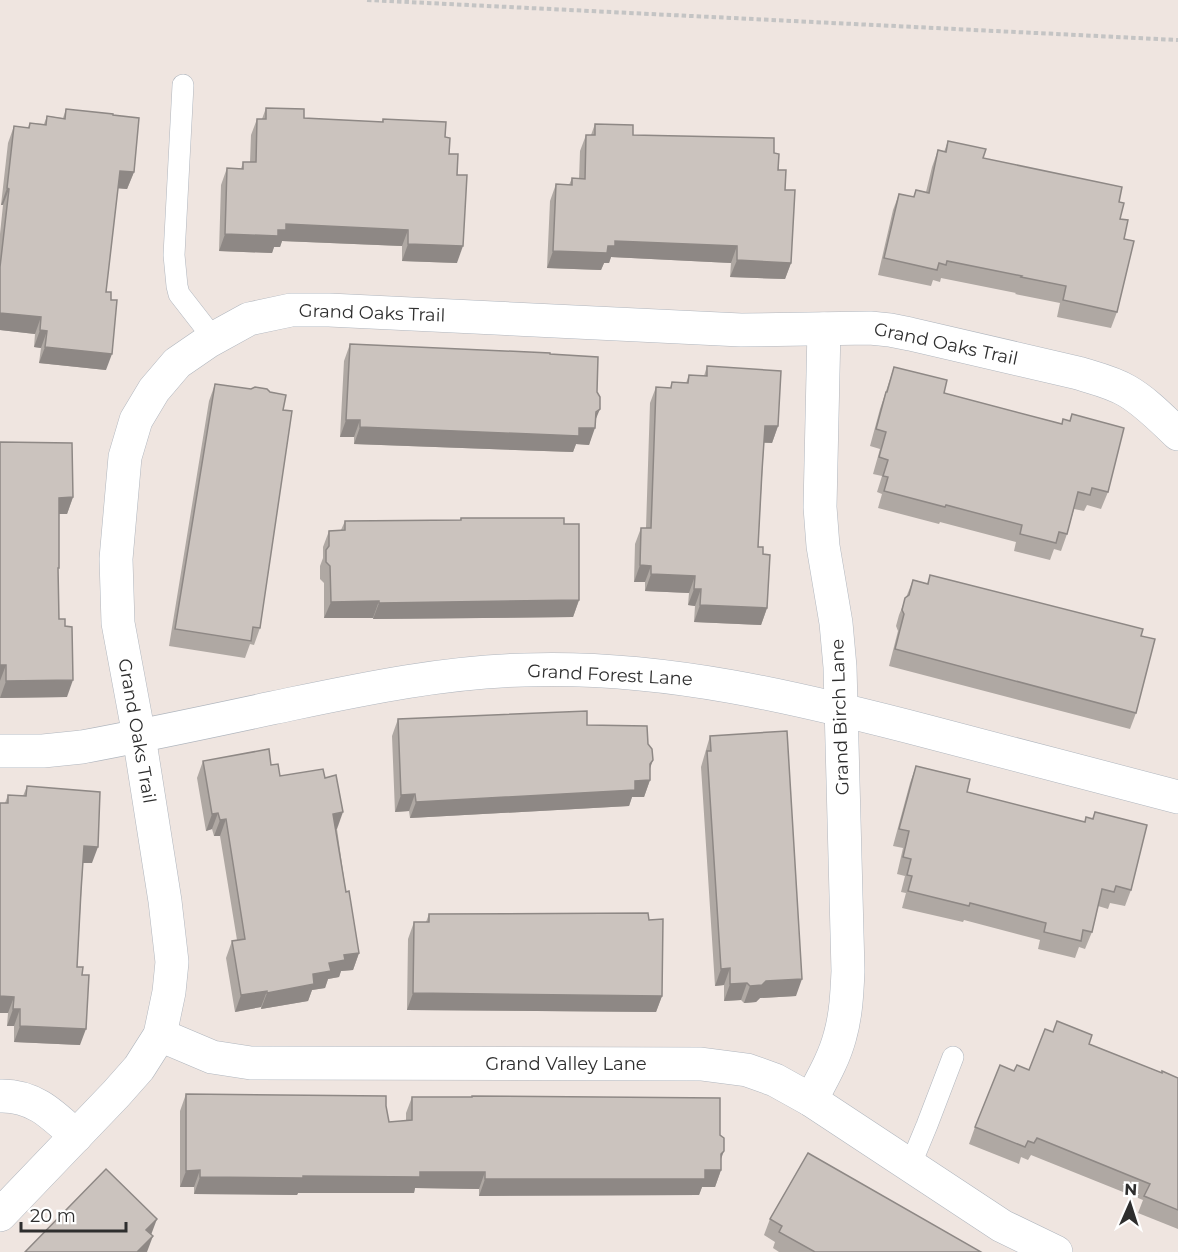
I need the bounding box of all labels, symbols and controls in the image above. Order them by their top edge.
street label: Grand Oaks Trail [298,299,446,327]
street label: Grand Oaks Trail [872,318,1020,370]
street label: Grand Birch Lane [826,638,854,796]
street label: Grand Oaks Trail [113,657,161,805]
street label: Grand Forest Lane [527,660,693,690]
street label: Grand Valley Lane [485,1053,647,1075]
north arrow [1100,1174,1160,1234]
text: N [1124,1180,1138,1199]
scale bar [21,1195,126,1233]
text: 20 m [30,1205,76,1227]

